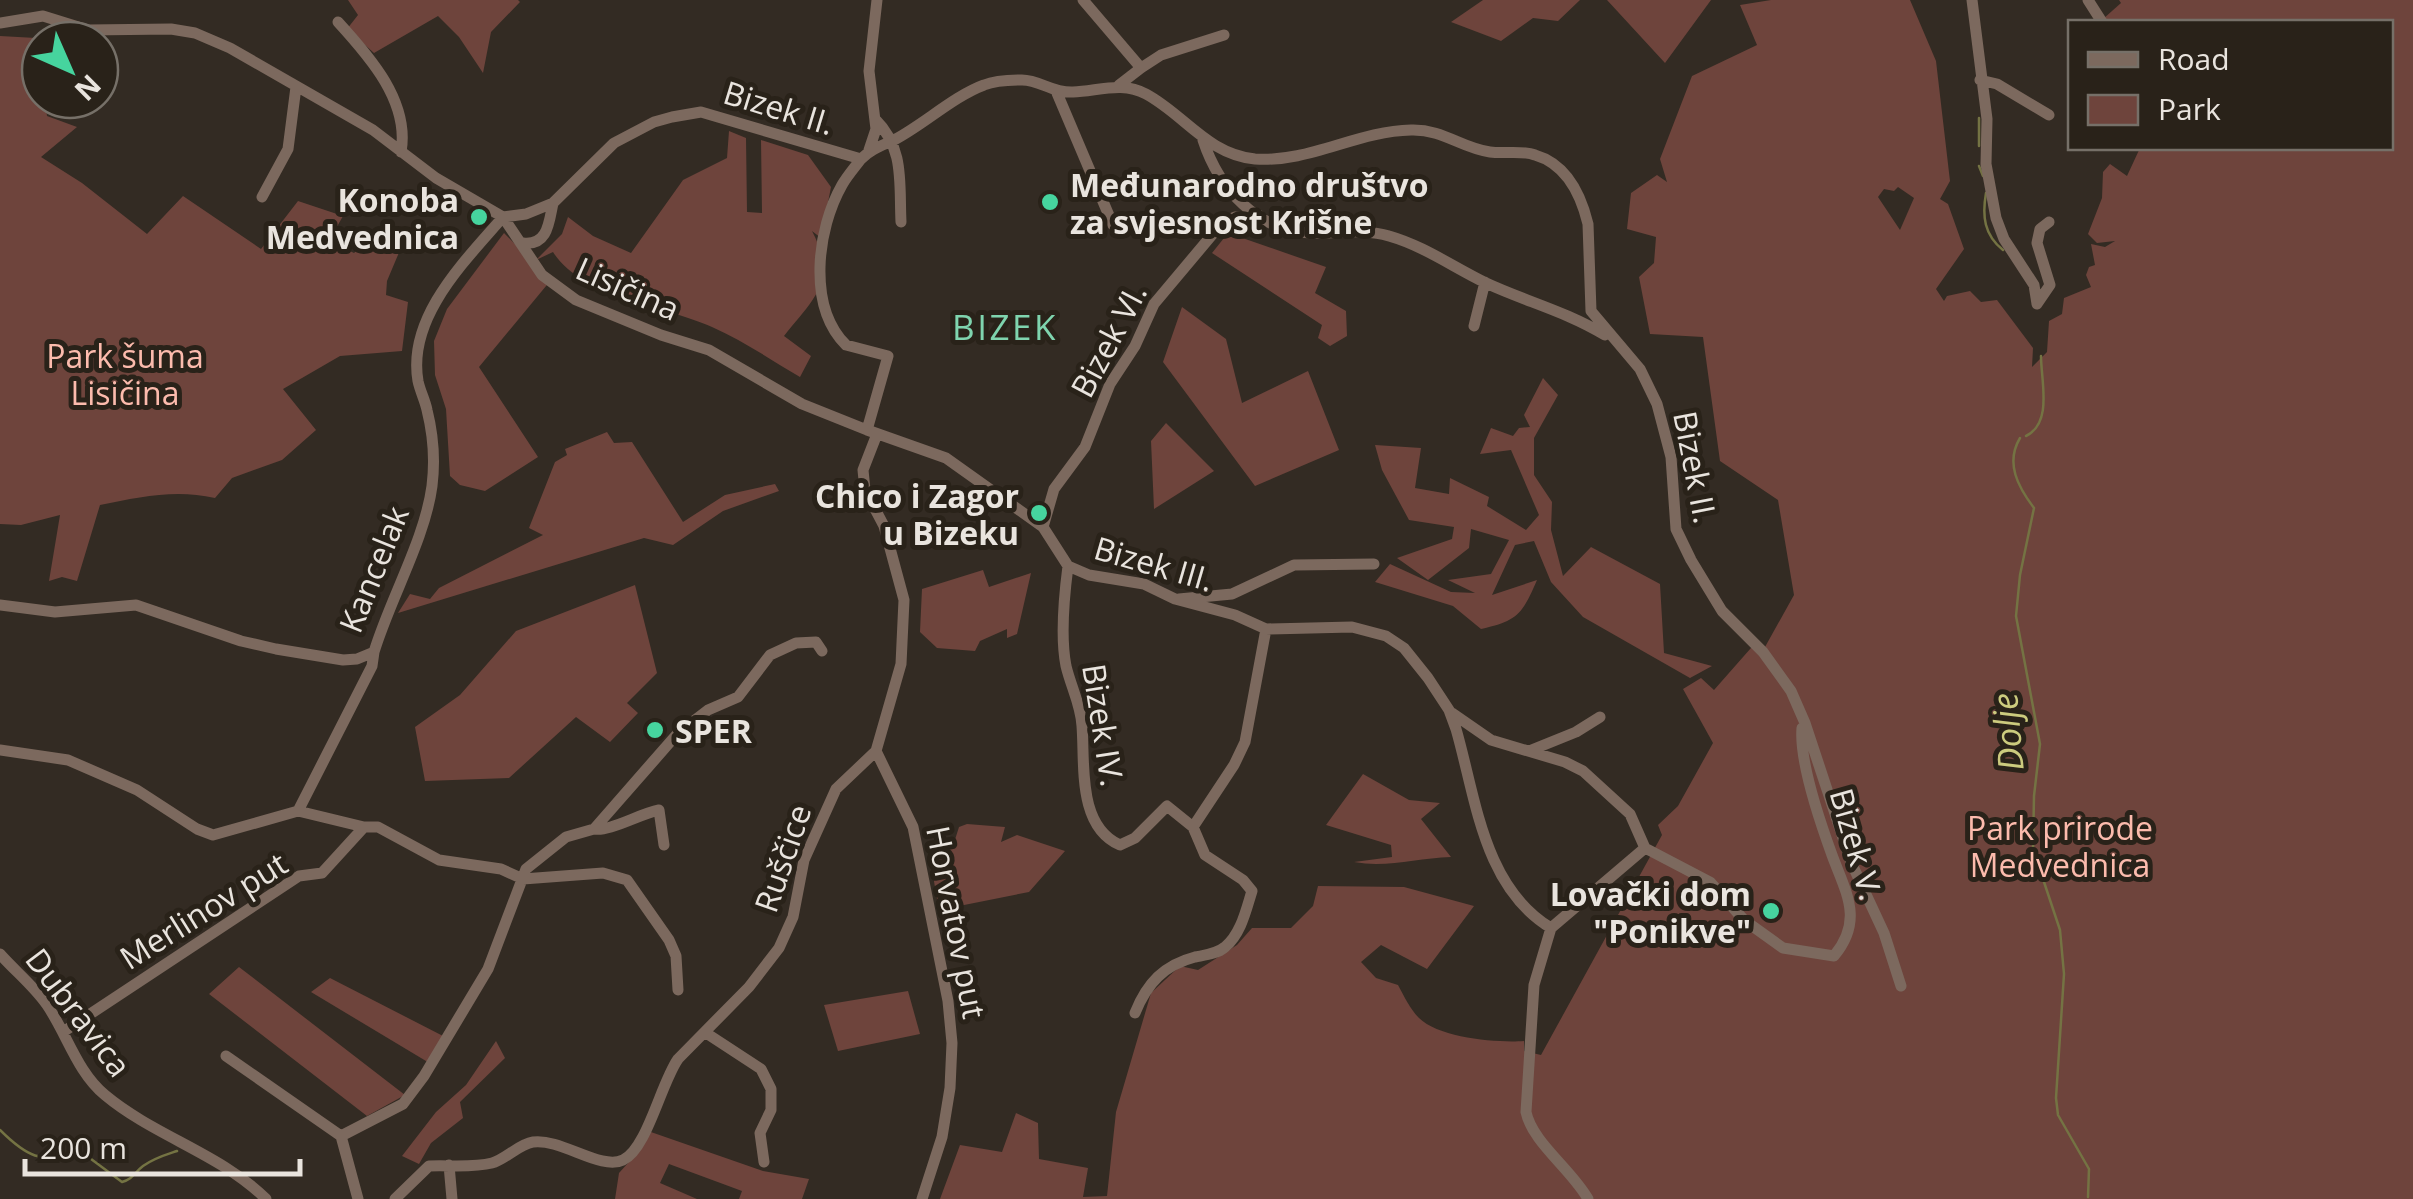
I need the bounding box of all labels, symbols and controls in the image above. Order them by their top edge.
north arrow [20,20,120,120]
legend [2068,20,2393,150]
text: Road [2158,38,2230,79]
text: N [67,67,110,110]
street label: Bizek II. [719,70,839,144]
text: Park [2158,88,2221,129]
place label: Međunarodno društvo za svjesnost Krišne [1070,163,1429,243]
place label: Konoba Medvednica [266,178,459,258]
marker: Međunarodno društvo za svjesnost Krišne [1039,191,1061,213]
marker: Konoba Medvednica [468,206,490,228]
street label: Lisičina [570,246,686,330]
street label: Bizek VI. [1060,275,1156,405]
district label: BIZEK [952,303,1058,350]
park label: Park šuma Lisičina [46,334,204,414]
street label: Bizek II. [1664,407,1728,527]
place label: Chico i Zagor u Bizeku [815,474,1019,554]
street label: Kancelak [328,499,418,639]
marker: Chico i Zagor u Bizeku [1028,502,1050,524]
street label: Bizek III. [1089,526,1219,600]
street label: Bizek IV. [1073,661,1135,789]
water label: Dolje [1980,691,2034,773]
place label: SPER [675,709,753,752]
marker: SPER [644,719,666,741]
street label: Bizek V. [1821,783,1893,905]
street label: Ruščice [744,798,820,918]
park label: Park prirode Medvednica [1967,806,2153,886]
street label: Horvatov put [917,822,997,1022]
street label: Merlinov put [111,841,295,979]
place label: Lovački dom "Ponikve" [1550,872,1751,952]
marker: Lovački dom "Ponikve" [1760,900,1782,922]
street label: Dubravica [17,939,141,1085]
scale bar [25,1114,300,1176]
text: 200 m [40,1127,127,1168]

